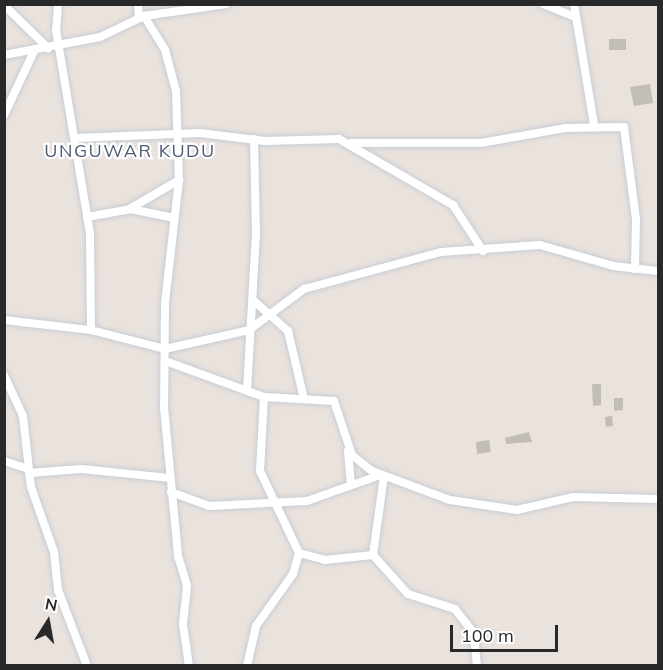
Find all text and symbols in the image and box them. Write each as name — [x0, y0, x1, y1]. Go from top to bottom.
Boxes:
district label: UNGUWAR KUDU — [44, 140, 216, 162]
north arrow — [18, 592, 78, 652]
text: N — [44, 593, 59, 615]
scale bar — [453, 613, 561, 651]
text: 100 m — [461, 624, 514, 647]

